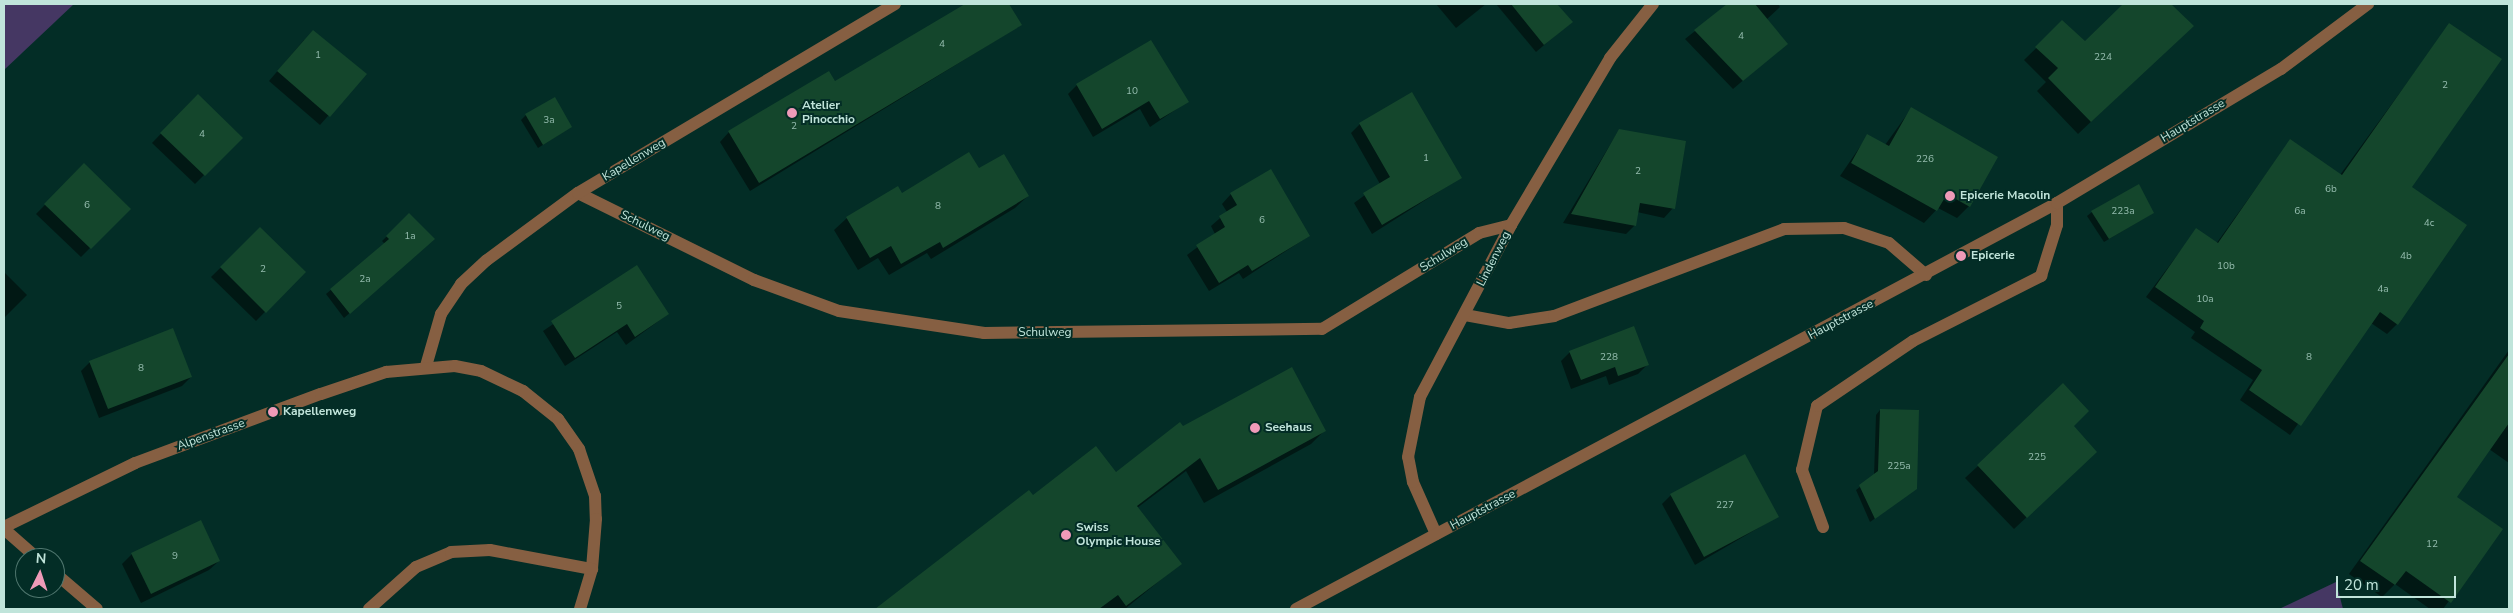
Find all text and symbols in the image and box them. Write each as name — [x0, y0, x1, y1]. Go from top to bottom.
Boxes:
house number: 4 — [1738, 31, 1744, 43]
house number: 4 — [939, 39, 945, 51]
house number: 1 — [315, 50, 321, 62]
house number: 224 — [2094, 52, 2112, 64]
house number: 2 — [2442, 80, 2448, 92]
house number: 10 — [1126, 86, 1138, 98]
street label: Hauptstrasse — [2159, 96, 2227, 146]
place label: Atelier Pinocchio — [802, 99, 855, 127]
marker: Atelier Pinocchio — [786, 107, 798, 119]
house number: 3a — [543, 115, 555, 127]
house number: 2 — [791, 121, 797, 133]
house number: 4 — [199, 129, 205, 141]
street label: Kapellenweg — [600, 136, 668, 184]
house number: 1 — [1423, 153, 1429, 165]
house number: 226 — [1916, 154, 1934, 166]
house number: 2 — [1635, 166, 1641, 178]
house number: 6b — [2325, 184, 2337, 196]
place label: Epicerie Macolin — [1960, 189, 2050, 203]
marker: Epicerie Macolin — [1944, 190, 1956, 202]
house number: 6 — [84, 200, 90, 212]
house number: 8 — [935, 201, 941, 213]
house number: 223a — [2111, 206, 2135, 218]
house number: 6a — [2294, 206, 2306, 218]
street label: Schulweg — [618, 208, 672, 244]
house number: 6 — [1259, 215, 1265, 227]
house number: 4c — [2424, 218, 2434, 230]
street label: Lindenweg — [1474, 229, 1514, 289]
house number: 1a — [404, 231, 416, 243]
street label: Schulweg — [1418, 235, 1470, 275]
place label: Epicerie — [1971, 249, 2015, 263]
marker: Epicerie — [1955, 250, 1967, 262]
house number: 4b — [2400, 251, 2412, 263]
house number: 10b — [2217, 261, 2235, 273]
house number: 2 — [260, 264, 266, 276]
house number: 2a — [359, 274, 371, 286]
house number: 4a — [2377, 284, 2389, 296]
house number: 10a — [2196, 294, 2214, 306]
street label: Hauptstrasse — [1806, 297, 1876, 343]
house number: 5 — [616, 301, 622, 313]
street label: Schulweg — [1018, 326, 1072, 340]
house number: 228 — [1600, 352, 1618, 364]
house number: 8 — [2306, 352, 2312, 364]
house number: 8 — [138, 363, 144, 375]
place label: Kapellenweg — [283, 405, 356, 419]
marker: Kapellenweg — [267, 406, 279, 418]
street label: Alpenstrasse — [175, 416, 247, 454]
place label: Seehaus — [1265, 421, 1312, 435]
marker: Seehaus — [1249, 422, 1261, 434]
house number: 225 — [2028, 452, 2046, 464]
house number: 225a — [1887, 461, 1911, 473]
street label: Hauptstrasse — [1448, 487, 1518, 533]
house number: 227 — [1716, 500, 1734, 512]
place label: Swiss Olympic House — [1076, 521, 1161, 549]
marker: Swiss Olympic House — [1060, 529, 1072, 541]
house number: 12 — [2426, 539, 2438, 551]
north arrow — [15, 548, 65, 598]
text: N — [35, 549, 47, 568]
house number: 9 — [172, 551, 178, 563]
scale bar — [2338, 566, 2458, 598]
text: 20 m — [2344, 575, 2379, 595]

